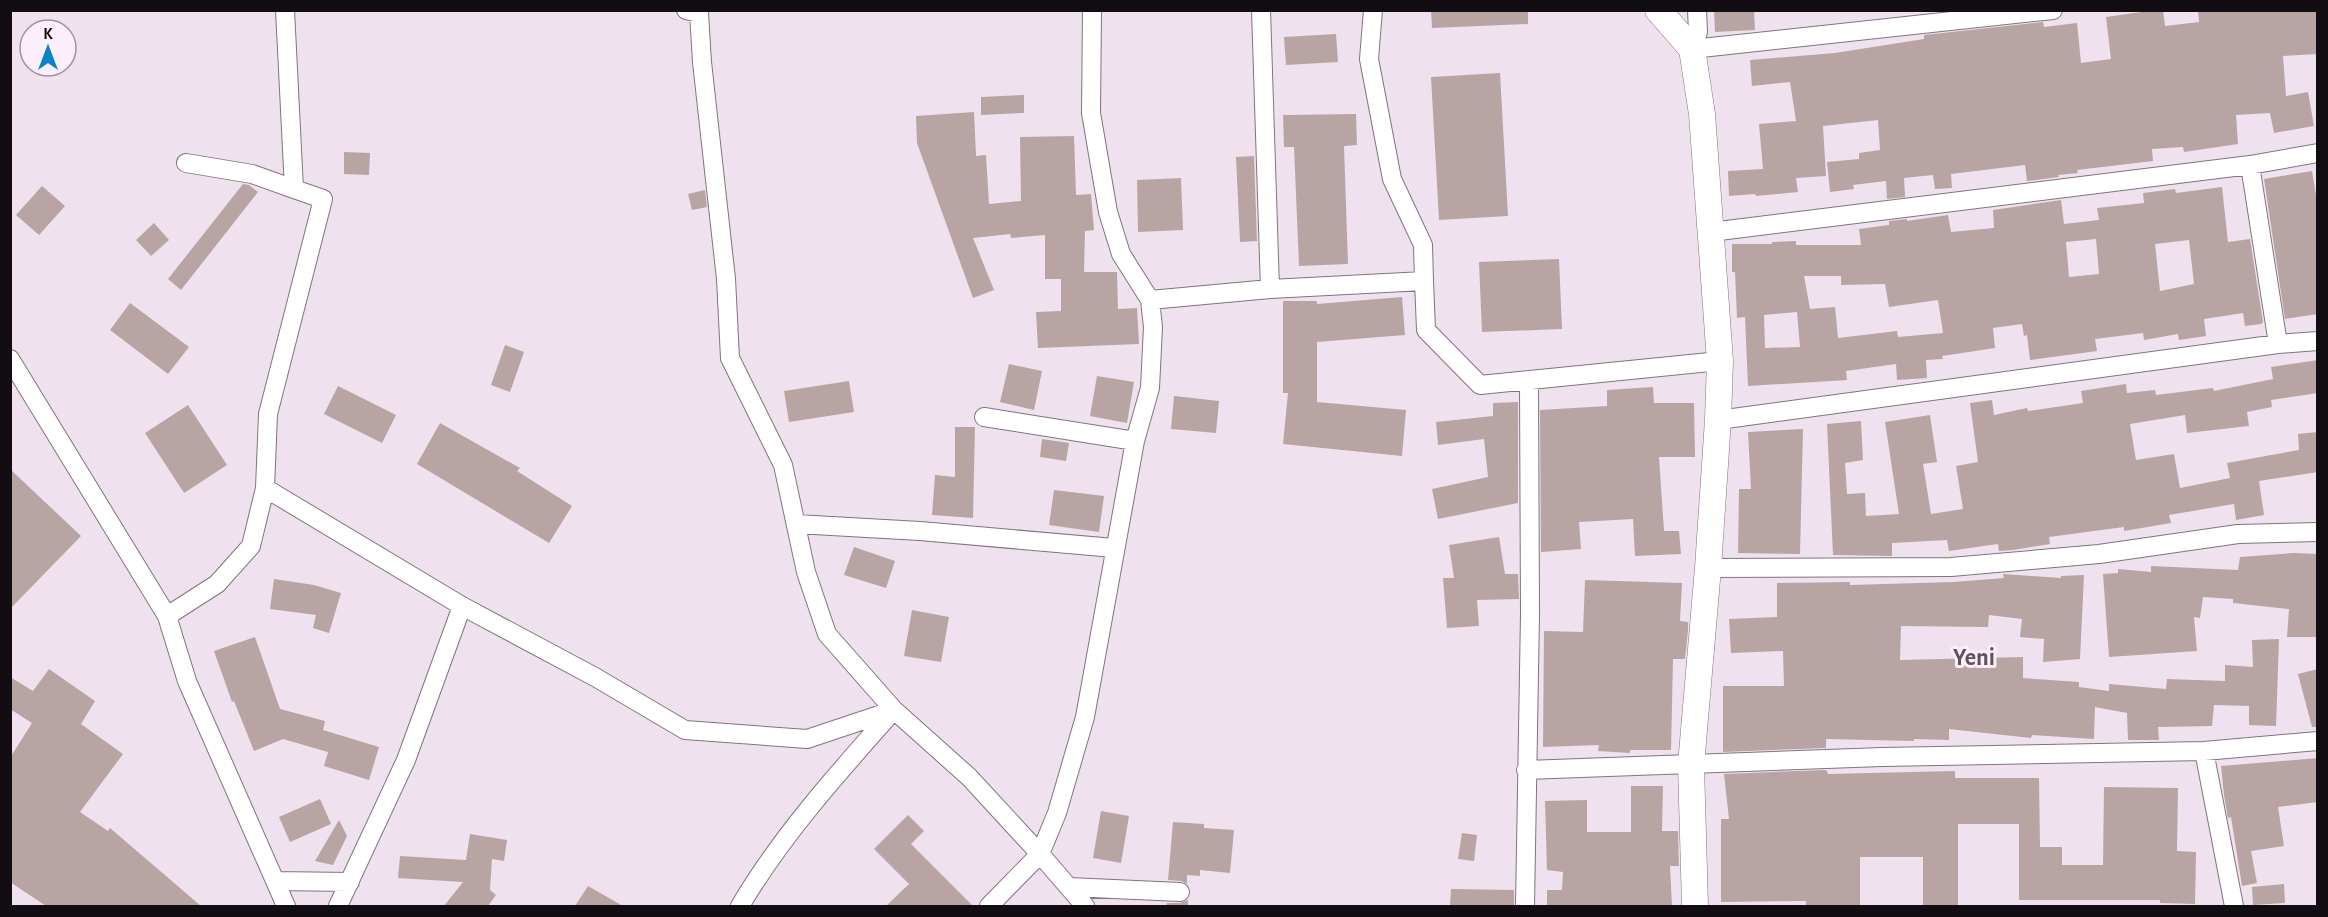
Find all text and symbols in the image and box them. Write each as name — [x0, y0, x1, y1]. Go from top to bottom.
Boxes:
north arrow — [18, 18, 78, 78]
text: K — [43, 26, 53, 42]
district label: Yeni — [1953, 646, 1995, 670]

